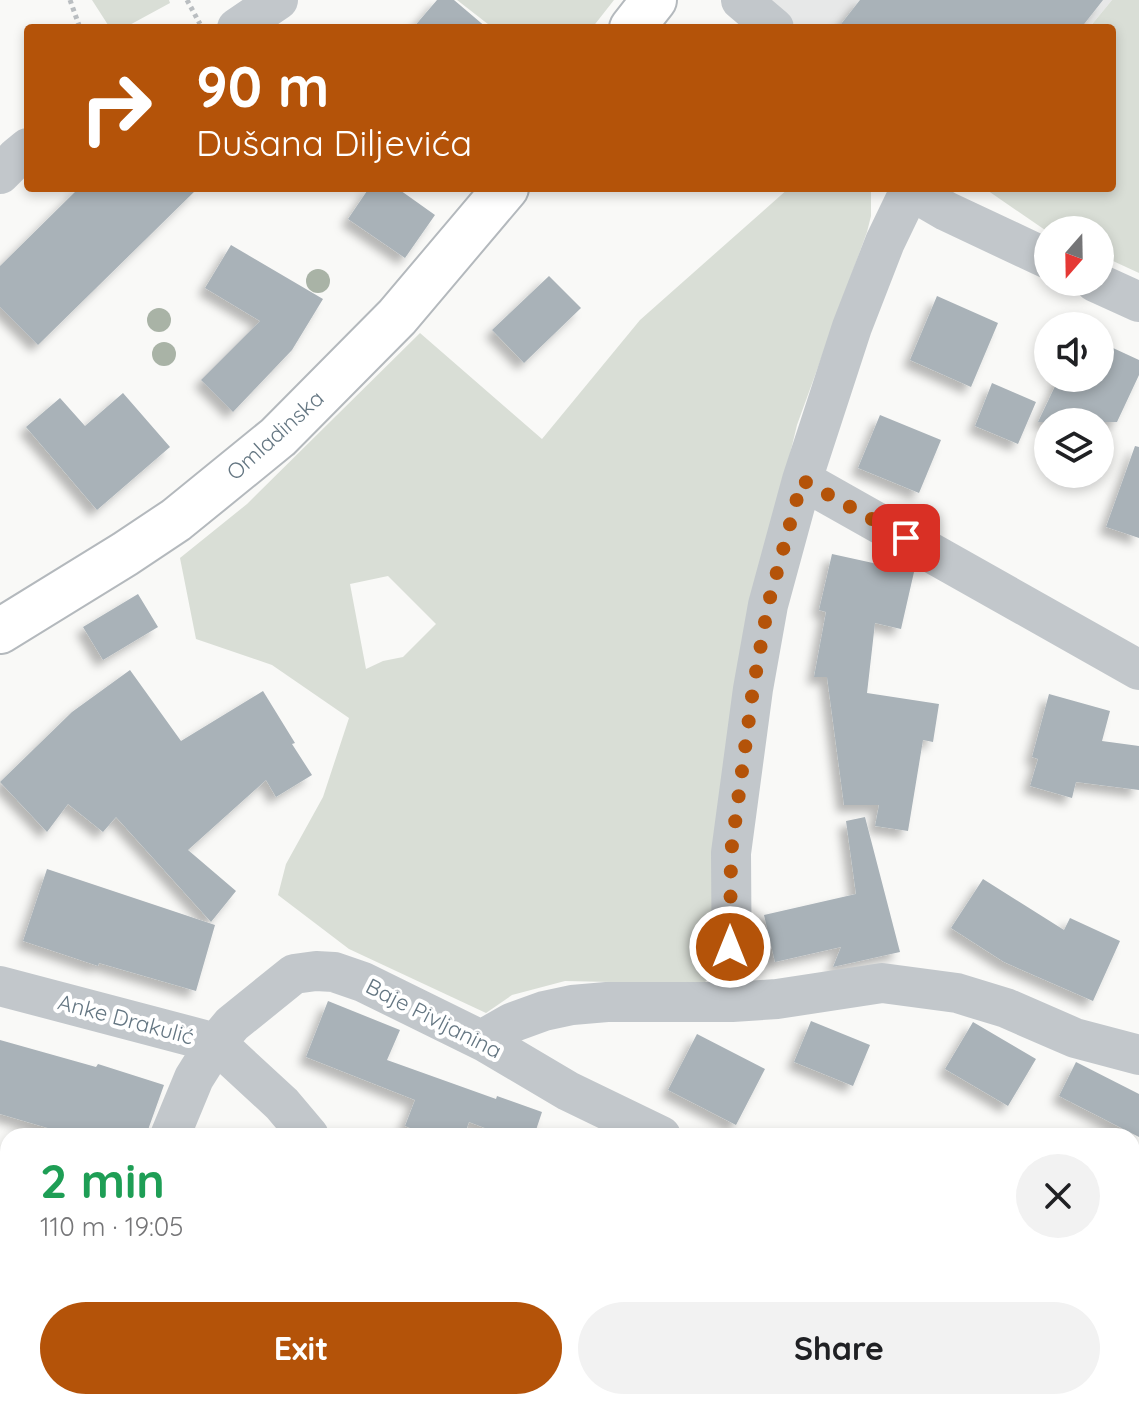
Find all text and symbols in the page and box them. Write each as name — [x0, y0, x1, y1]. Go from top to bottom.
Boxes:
text: 90 m — [196, 51, 330, 121]
icon: right — [64, 56, 168, 160]
text: Dušana Diljevića — [196, 120, 472, 165]
north arrow — [1034, 216, 1114, 296]
map controls — [1034, 216, 1114, 488]
button: sound — [1034, 312, 1114, 392]
street label: Omladinska — [221, 384, 329, 486]
button: layers — [1034, 408, 1114, 488]
pin — [872, 504, 940, 572]
icon: arrive — [884, 516, 928, 560]
position arrow — [688, 905, 772, 989]
street label: Baje Pivljanina — [361, 972, 507, 1064]
street label: Anke Drakulić — [55, 987, 197, 1051]
text: 2 min — [40, 1150, 165, 1210]
button: close — [1016, 1154, 1100, 1238]
text: 110 m · 19:05 — [40, 1210, 183, 1243]
button: Exit — [40, 1302, 562, 1394]
button: Share — [578, 1302, 1100, 1394]

